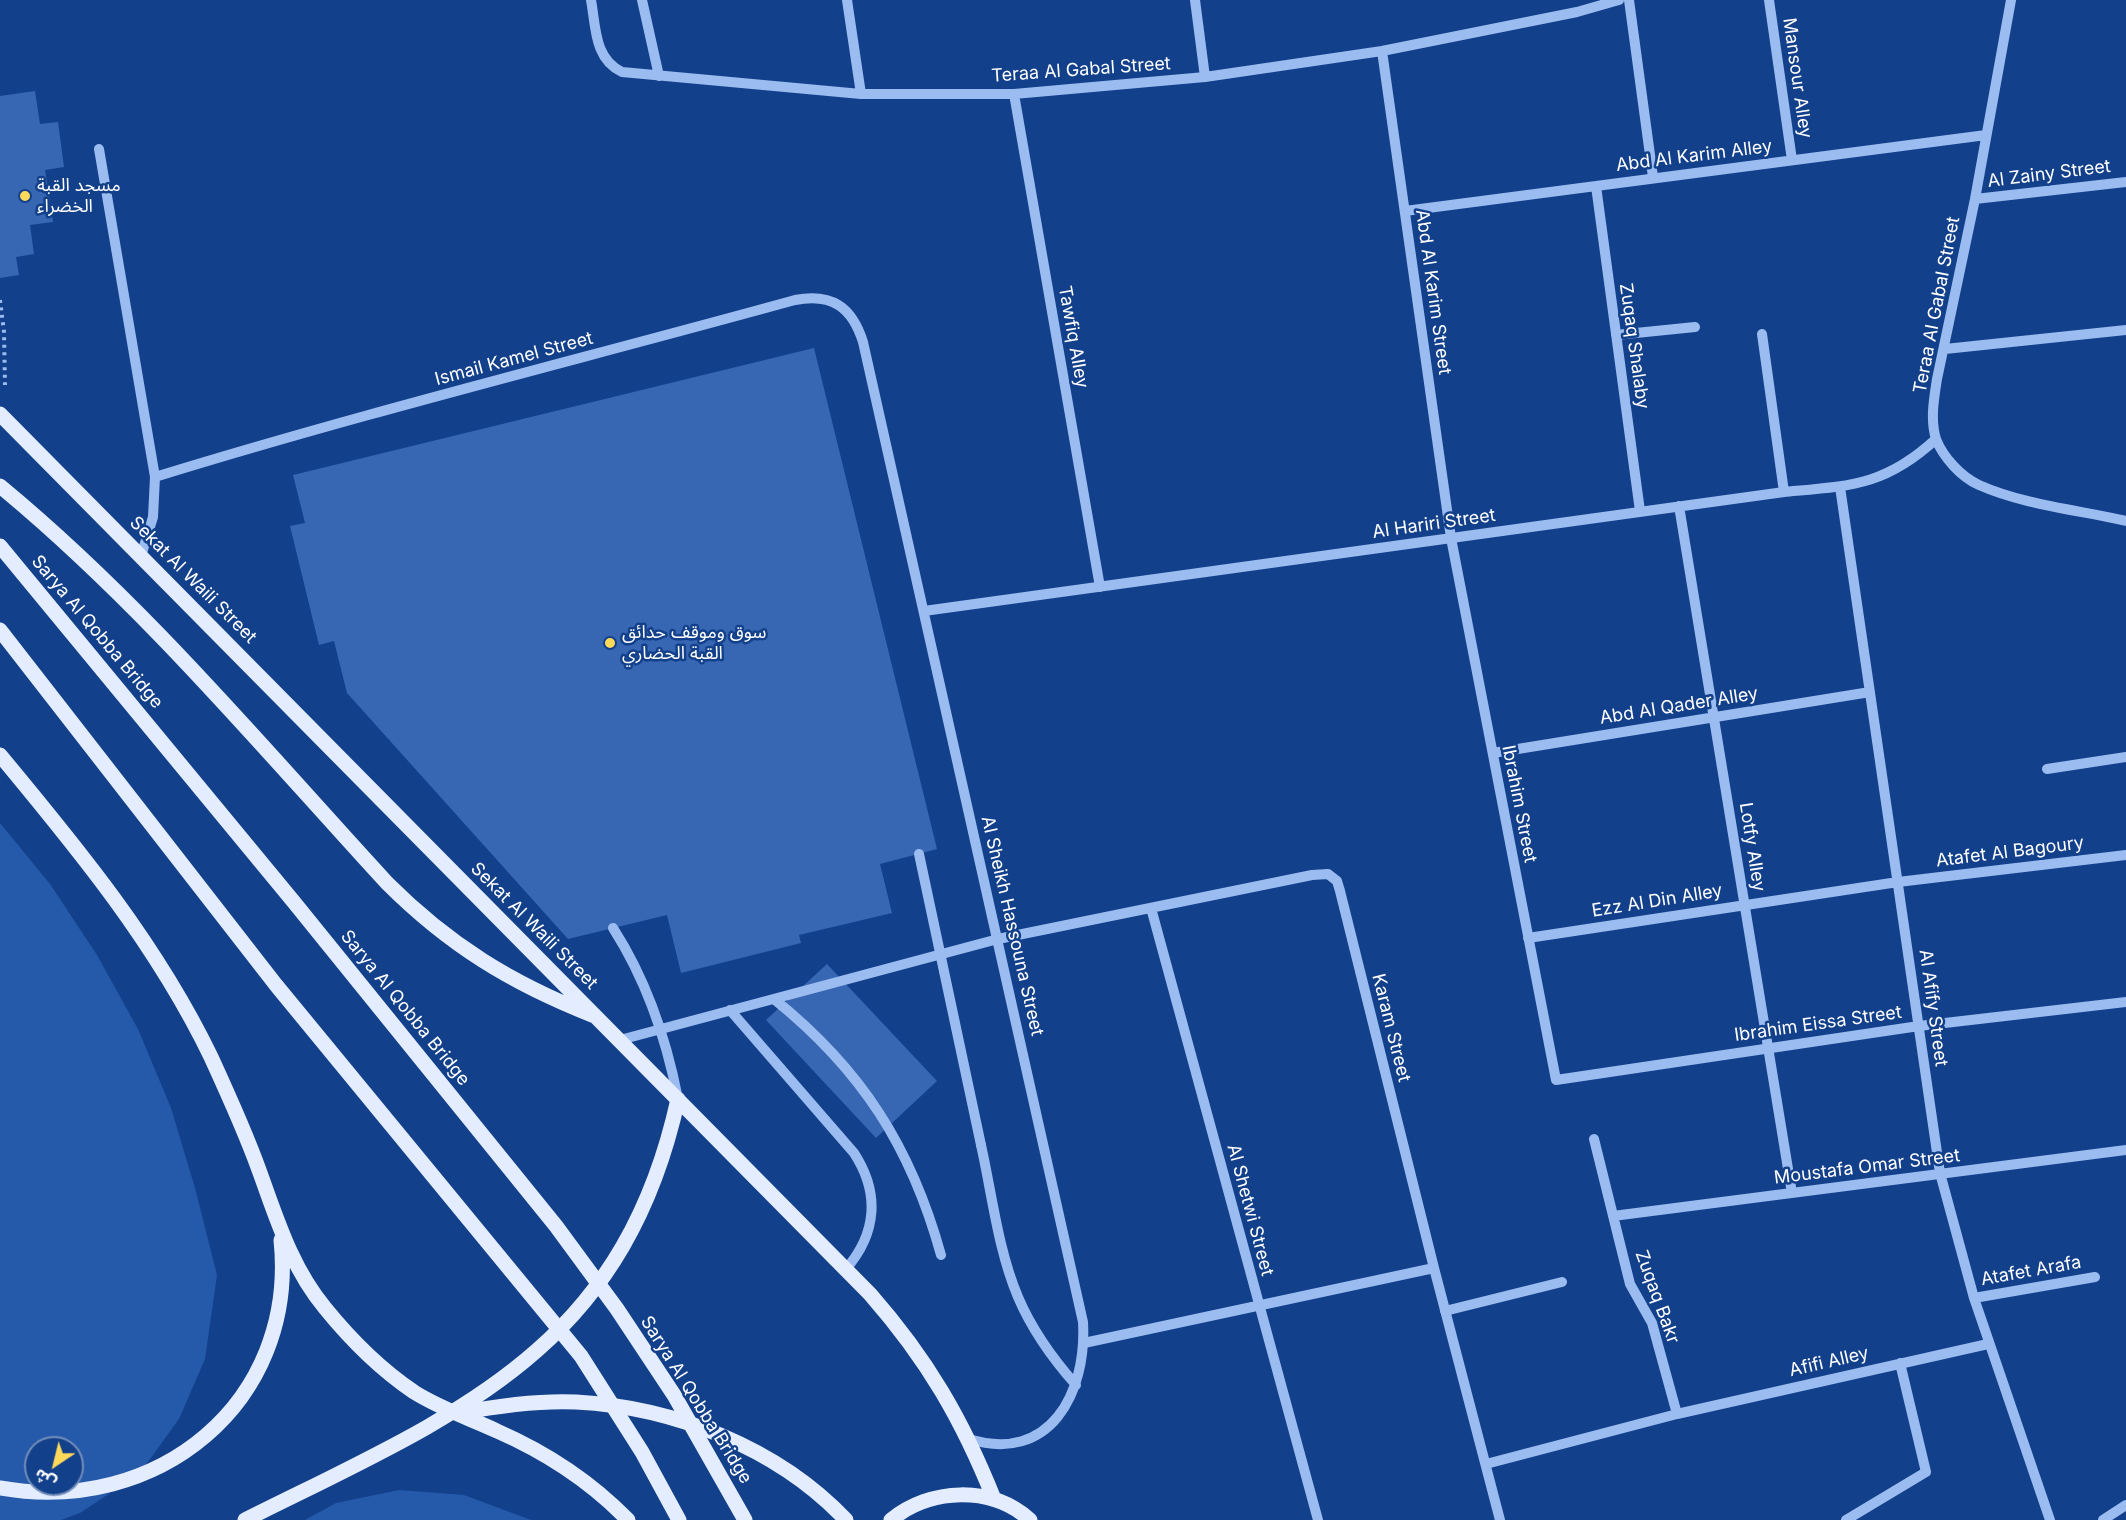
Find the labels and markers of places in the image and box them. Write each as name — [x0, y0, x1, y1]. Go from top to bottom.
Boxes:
place label: مسجد القبة الخضراء — [37, 175, 121, 218]
marker: مسجد القبة الخضراء — [18, 189, 32, 203]
place label: سوق وموقف حدائق القبة الحضاري — [622, 622, 766, 664]
marker: سوق وموقف حدائق القبة الحضاري — [603, 636, 617, 650]

